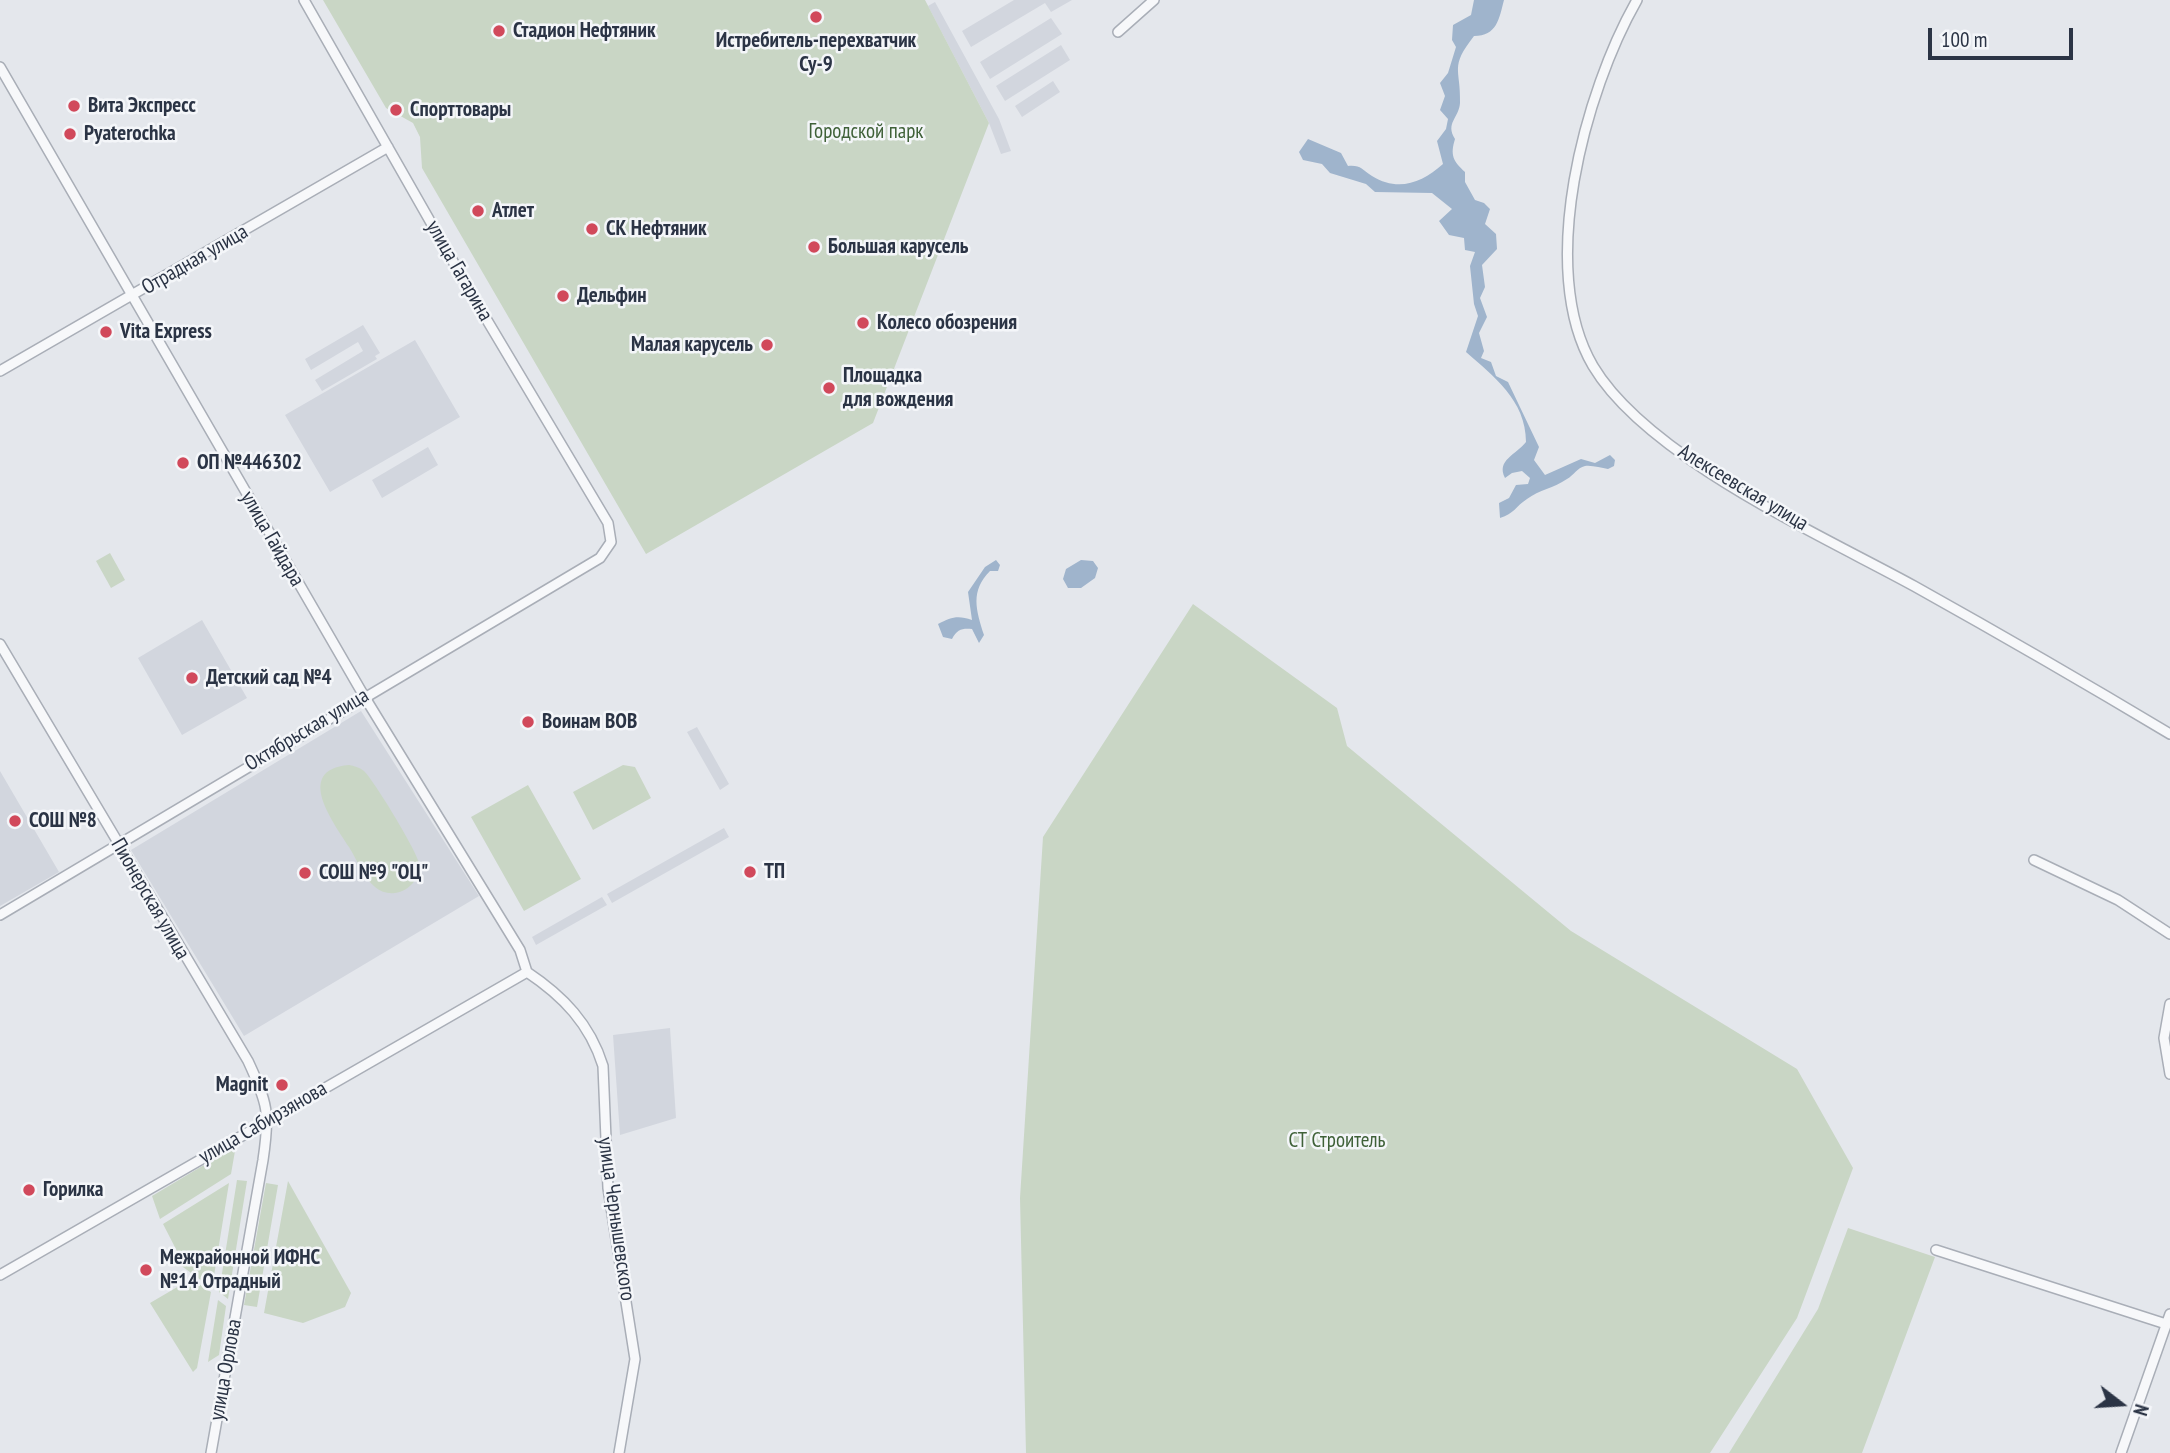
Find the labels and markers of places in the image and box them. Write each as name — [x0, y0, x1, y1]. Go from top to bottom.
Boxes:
marker: Истребитель-перехватчик Су-9 — [808, 9, 824, 25]
place label: Стадион Нефтяник — [513, 18, 655, 44]
marker: Стадион Нефтяник — [491, 23, 507, 39]
place label: Истребитель-перехватчик Су-9 — [716, 28, 916, 78]
place label: Вита Экспресс — [88, 93, 196, 119]
place label: Спорттовары — [410, 97, 511, 123]
marker: Вита Экспресс — [66, 98, 82, 114]
marker: Спорттовары — [388, 102, 404, 118]
place label: Pyaterochka — [84, 121, 176, 147]
marker: Pyaterochka — [62, 126, 78, 142]
place label: Атлет — [492, 198, 534, 224]
marker: Атлет — [470, 203, 486, 219]
place label: СК Нефтяник — [606, 216, 707, 242]
marker: СК Нефтяник — [584, 221, 600, 237]
place label: Большая карусель — [828, 234, 968, 260]
marker: Большая карусель — [806, 239, 822, 255]
place label: Дельфин — [577, 283, 646, 309]
marker: Дельфин — [555, 288, 571, 304]
place label: Колесо обозрения — [877, 310, 1017, 336]
marker: Колесо обозрения — [855, 315, 871, 331]
place label: Vita Express — [120, 319, 212, 345]
marker: Vita Express — [98, 324, 114, 340]
place label: Малая карусель — [631, 332, 753, 358]
marker: Малая карусель — [759, 337, 775, 353]
place label: Площадка для вождения — [843, 363, 953, 413]
marker: Площадка для вождения — [821, 380, 837, 396]
place label: ОП №446302 — [197, 450, 302, 476]
marker: ОП №446302 — [175, 455, 191, 471]
place label: Детский сад №4 — [206, 665, 331, 691]
marker: Детский сад №4 — [184, 670, 200, 686]
place label: Воинам ВОВ — [542, 709, 637, 735]
marker: Воинам ВОВ — [520, 714, 536, 730]
place label: СОШ №8 — [29, 808, 97, 834]
marker: СОШ №8 — [7, 813, 23, 829]
place label: ТП — [764, 859, 785, 885]
place label: СОШ №9 "ОЦ" — [319, 860, 428, 886]
marker: ТП — [742, 864, 758, 880]
marker: СОШ №9 "ОЦ" — [297, 865, 313, 881]
place label: Magnit — [216, 1072, 268, 1098]
marker: Magnit — [274, 1077, 290, 1093]
place label: Горилка — [43, 1177, 103, 1203]
marker: Горилка — [21, 1182, 37, 1198]
place label: Межрайонной ИФНС №14 Отрадный — [160, 1245, 320, 1295]
marker: Межрайонной ИФНС №14 Отрадный — [138, 1262, 154, 1278]

